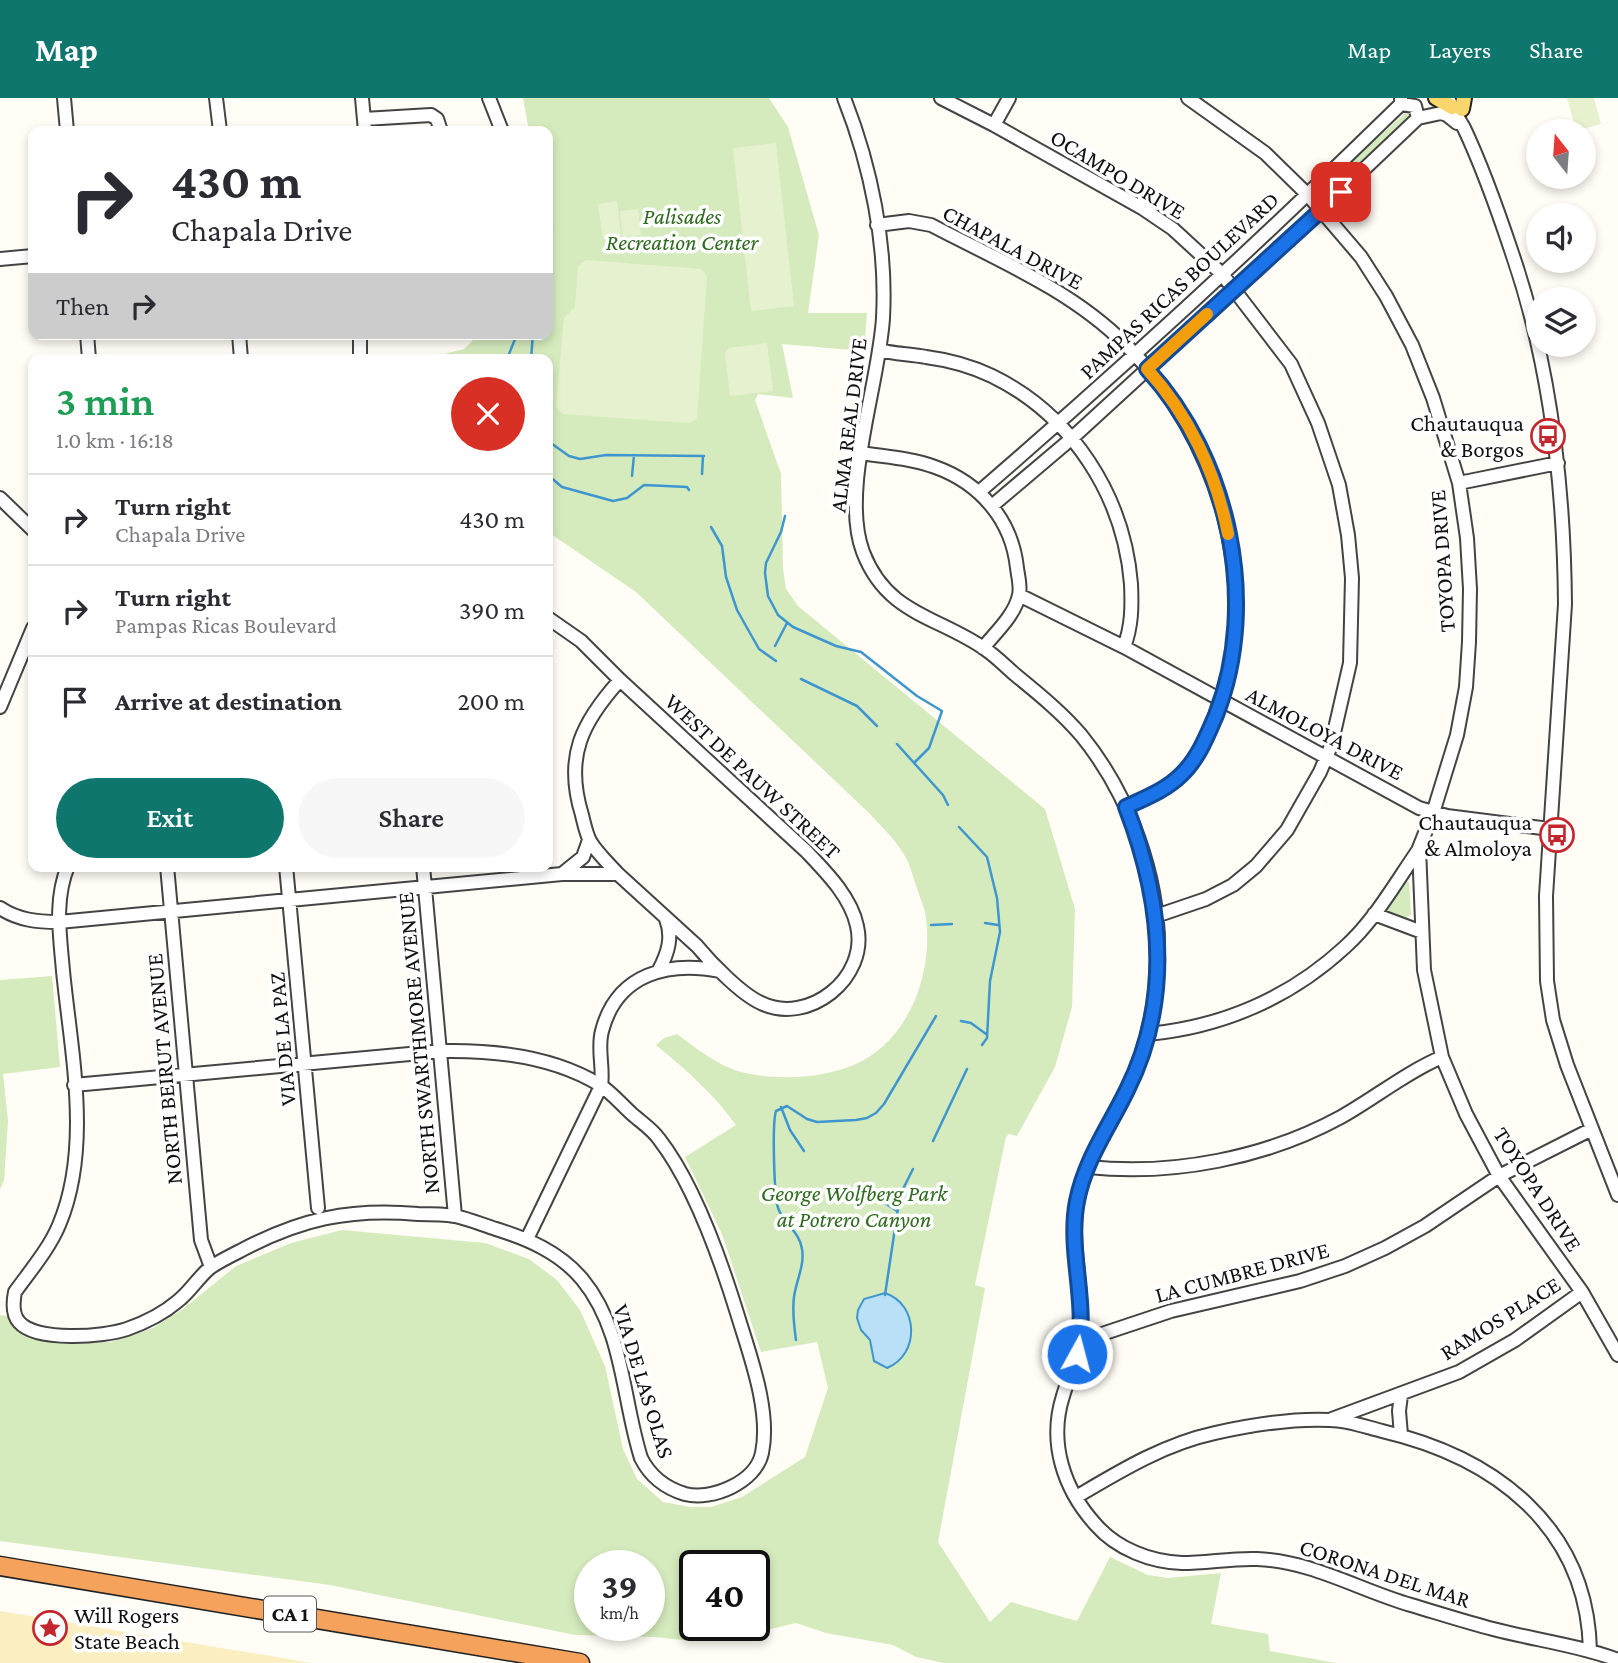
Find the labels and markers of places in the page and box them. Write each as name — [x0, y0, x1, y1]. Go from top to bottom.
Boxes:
pin — [1311, 162, 1371, 222]
place label: Chautauqua & Borgos — [1410, 410, 1524, 462]
bus stop icon: Chautauqua & Borgos — [1529, 417, 1567, 455]
place label: Chautauqua & Almoloya — [1418, 809, 1532, 861]
bus stop icon: Chautauqua & Almoloya — [1538, 816, 1576, 854]
place label: Will Rogers State Beach — [74, 1602, 180, 1654]
place icon: Will Rogers State Beach — [31, 1609, 69, 1647]

